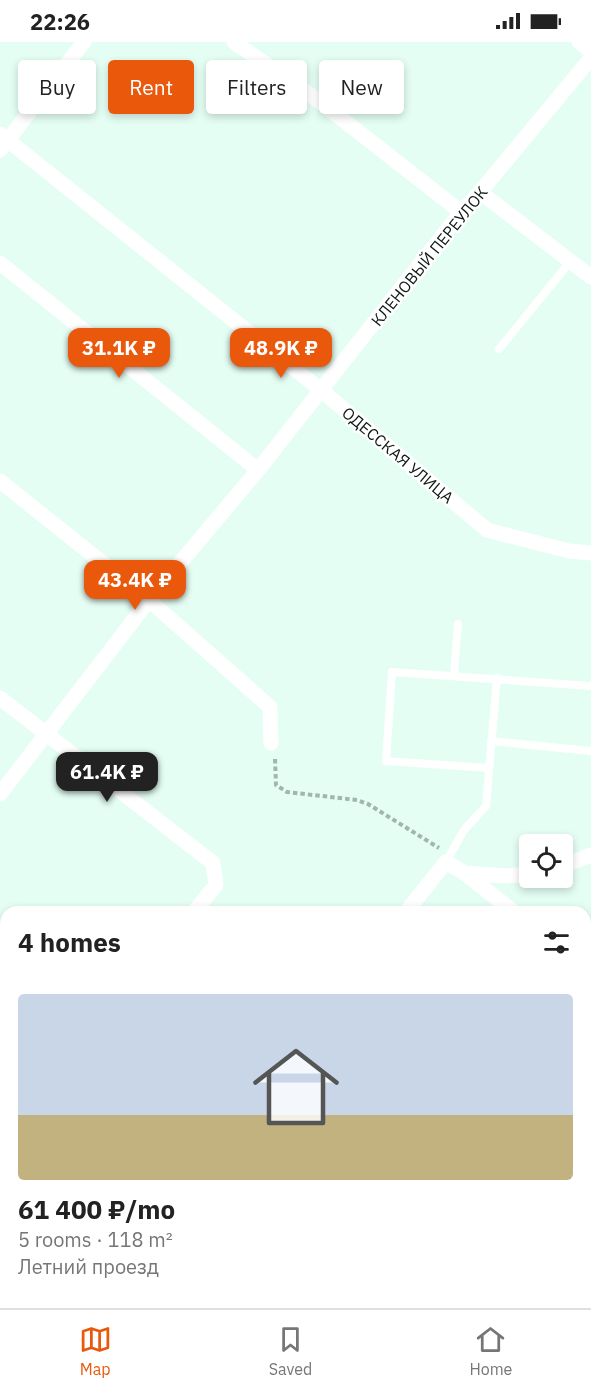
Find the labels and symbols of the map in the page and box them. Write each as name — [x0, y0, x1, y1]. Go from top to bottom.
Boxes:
street label: КЛЕНОВЫЙ ПЕРЕУЛОК — [366, 182, 492, 330]
pin: 31.1K ₽ — [64, 328, 174, 379]
pin: 48.9K ₽ — [226, 328, 336, 379]
street label: ОДЕССКАЯ УЛИЦА — [338, 403, 458, 507]
pin: 43.4K ₽ — [80, 560, 190, 611]
pin: 61.4K ₽ — [52, 752, 162, 803]

